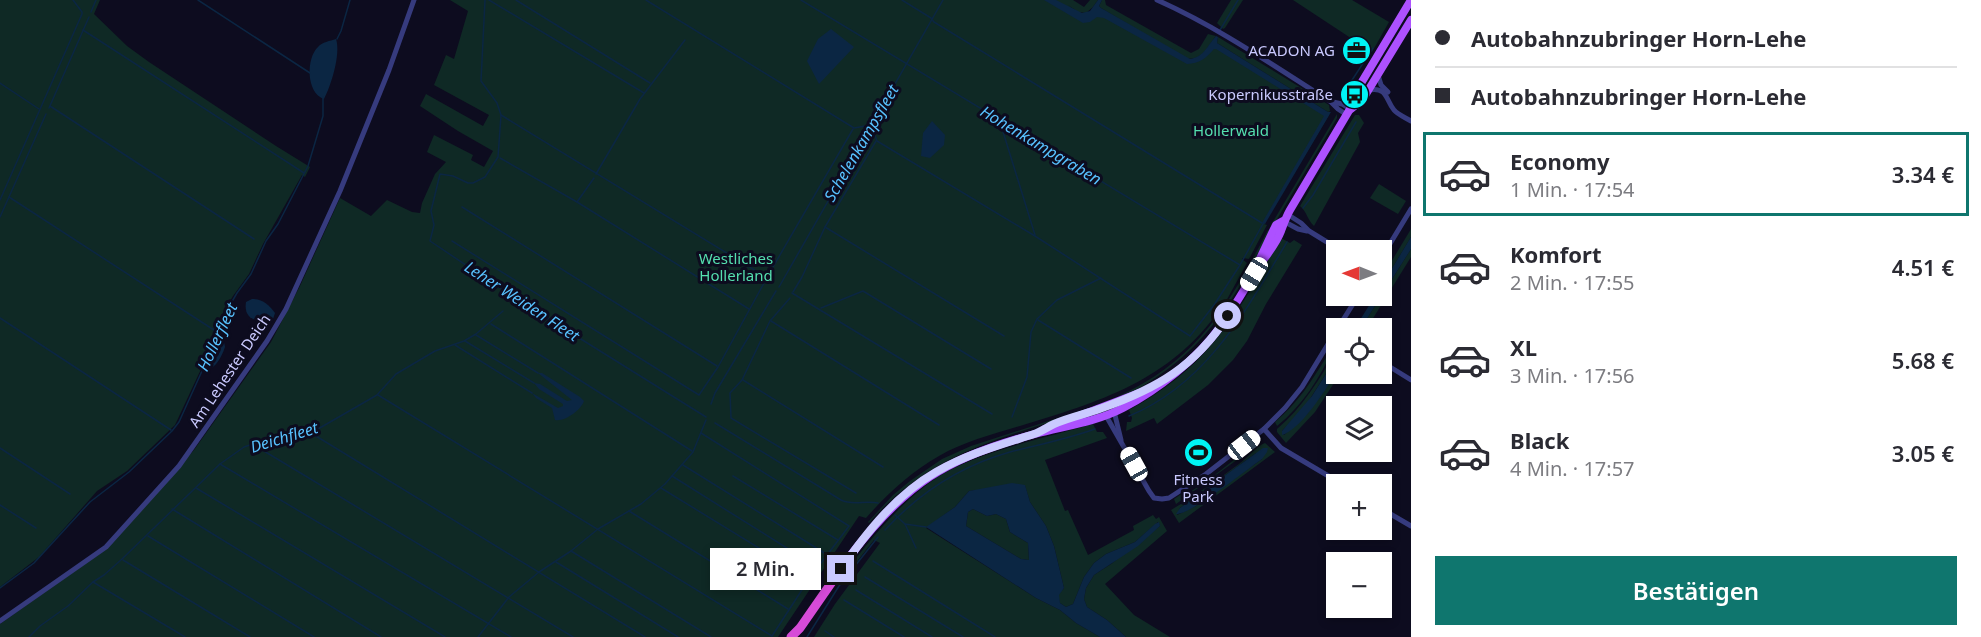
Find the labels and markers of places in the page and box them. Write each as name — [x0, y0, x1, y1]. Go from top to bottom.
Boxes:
office icon: ACADON AG — [1340, 35, 1372, 67]
place label: ACADON AG — [1248, 40, 1335, 60]
bus stop icon: Kopernikusstraße — [1338, 79, 1370, 111]
place label: Kopernikusstraße — [1208, 84, 1333, 104]
sports icon: Fitness Park — [1182, 437, 1214, 469]
place label: Fitness Park — [1173, 469, 1223, 506]

